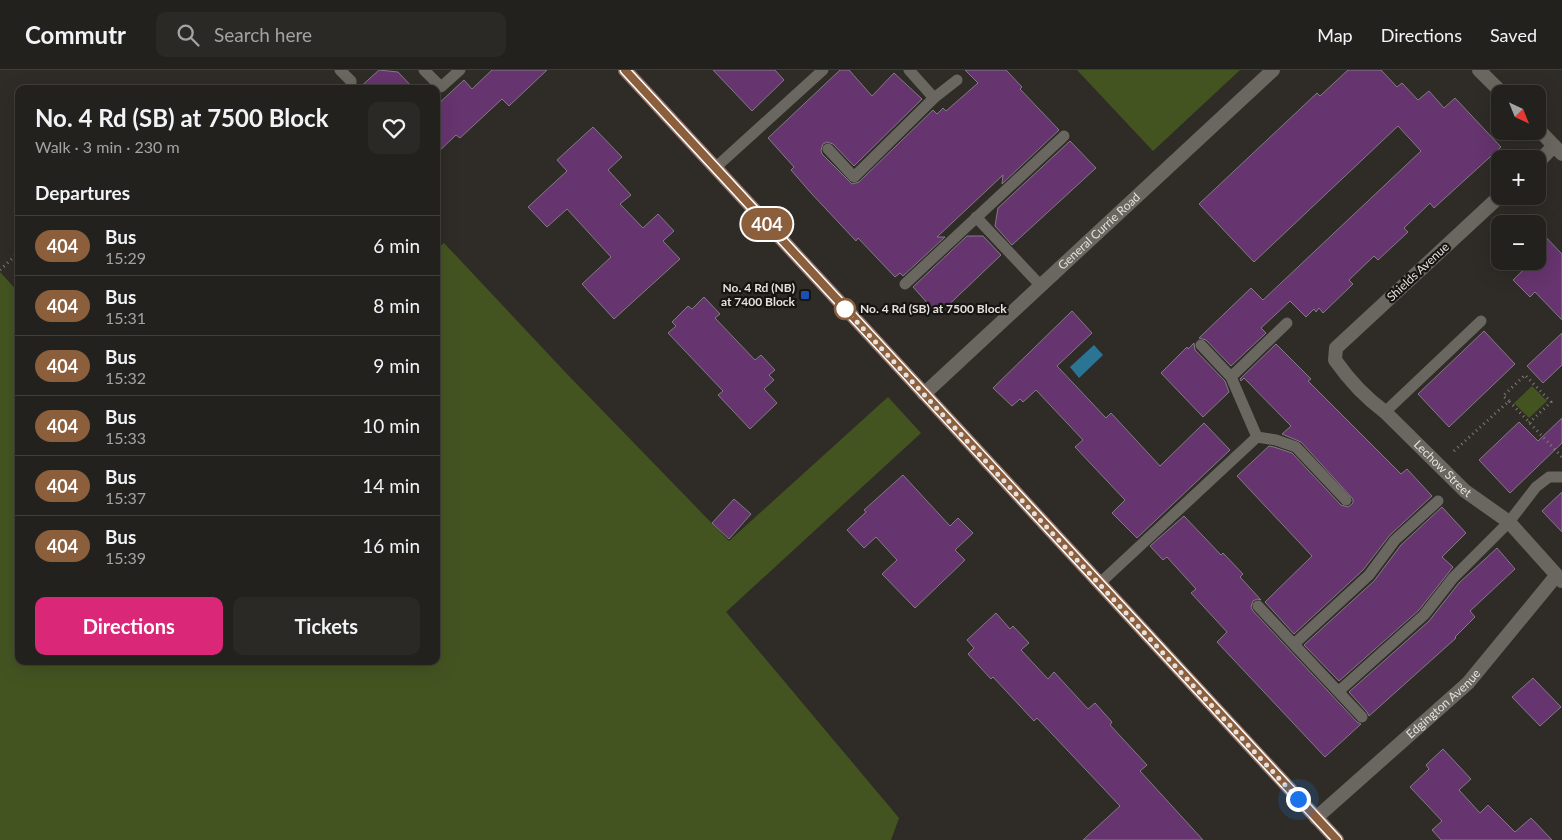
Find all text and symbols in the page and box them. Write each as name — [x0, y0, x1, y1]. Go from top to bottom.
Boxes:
search box — [156, 12, 506, 57]
text: Commutr — [25, 20, 126, 49]
icon: search — [174, 21, 202, 49]
text: Search here — [214, 23, 312, 46]
text: Map — [1317, 24, 1353, 46]
text: Directions — [1381, 24, 1462, 46]
text: Saved — [1490, 24, 1537, 46]
north arrow — [1491, 85, 1546, 140]
map controls — [1491, 85, 1546, 270]
button: heart — [368, 102, 420, 154]
text: No. 4 Rd (SB) at 7500 Block — [35, 103, 328, 132]
text: Walk · 3 min · 230 m — [35, 137, 180, 156]
button: + — [1491, 150, 1546, 205]
text: Departures — [35, 181, 130, 204]
street label: General Currie Road — [1055, 189, 1143, 273]
line badge: 404 — [738, 208, 796, 240]
text: 404 — [751, 213, 783, 235]
button: − — [1491, 215, 1546, 270]
text: Bus — [105, 225, 136, 248]
text: 6 min — [373, 234, 420, 257]
text: 404 — [47, 235, 78, 257]
street label: Shields Avenue — [1383, 239, 1452, 304]
text: 15:29 — [105, 248, 146, 267]
place label: No. 4 Rd (NB) at 7400 Block — [721, 280, 796, 309]
text: Bus — [105, 285, 136, 308]
marker: No. 4 Rd (NB) at 7400 Block — [799, 289, 811, 301]
text: 8 min — [373, 294, 420, 317]
text: 404 — [47, 295, 78, 317]
marker: No. 4 Rd (SB) at 7500 Block — [834, 298, 856, 320]
place label: No. 4 Rd (SB) at 7500 Block — [860, 301, 1007, 316]
text: 15:31 — [105, 308, 146, 327]
text: Bus — [105, 345, 136, 368]
text: 9 min — [373, 354, 420, 377]
text: 404 — [47, 355, 78, 377]
text: 15:32 — [105, 368, 146, 387]
text: Bus — [105, 405, 136, 428]
text: 10 min — [362, 414, 420, 437]
text: 404 — [47, 415, 78, 437]
text: 15:33 — [105, 428, 146, 447]
street label: Lechow Street — [1411, 437, 1475, 501]
text: Bus — [105, 465, 136, 488]
text: 14 min — [362, 474, 420, 497]
text: 404 — [47, 475, 78, 497]
text: 15:37 — [105, 488, 146, 507]
text: Bus — [105, 525, 136, 548]
text: 16 min — [362, 534, 420, 557]
text: 404 — [47, 535, 78, 557]
text: 15:39 — [105, 548, 146, 567]
button: Directions — [35, 597, 223, 655]
button: Tickets — [233, 597, 420, 655]
street label: Edgington Avenue — [1403, 666, 1483, 741]
your location — [1286, 787, 1311, 812]

